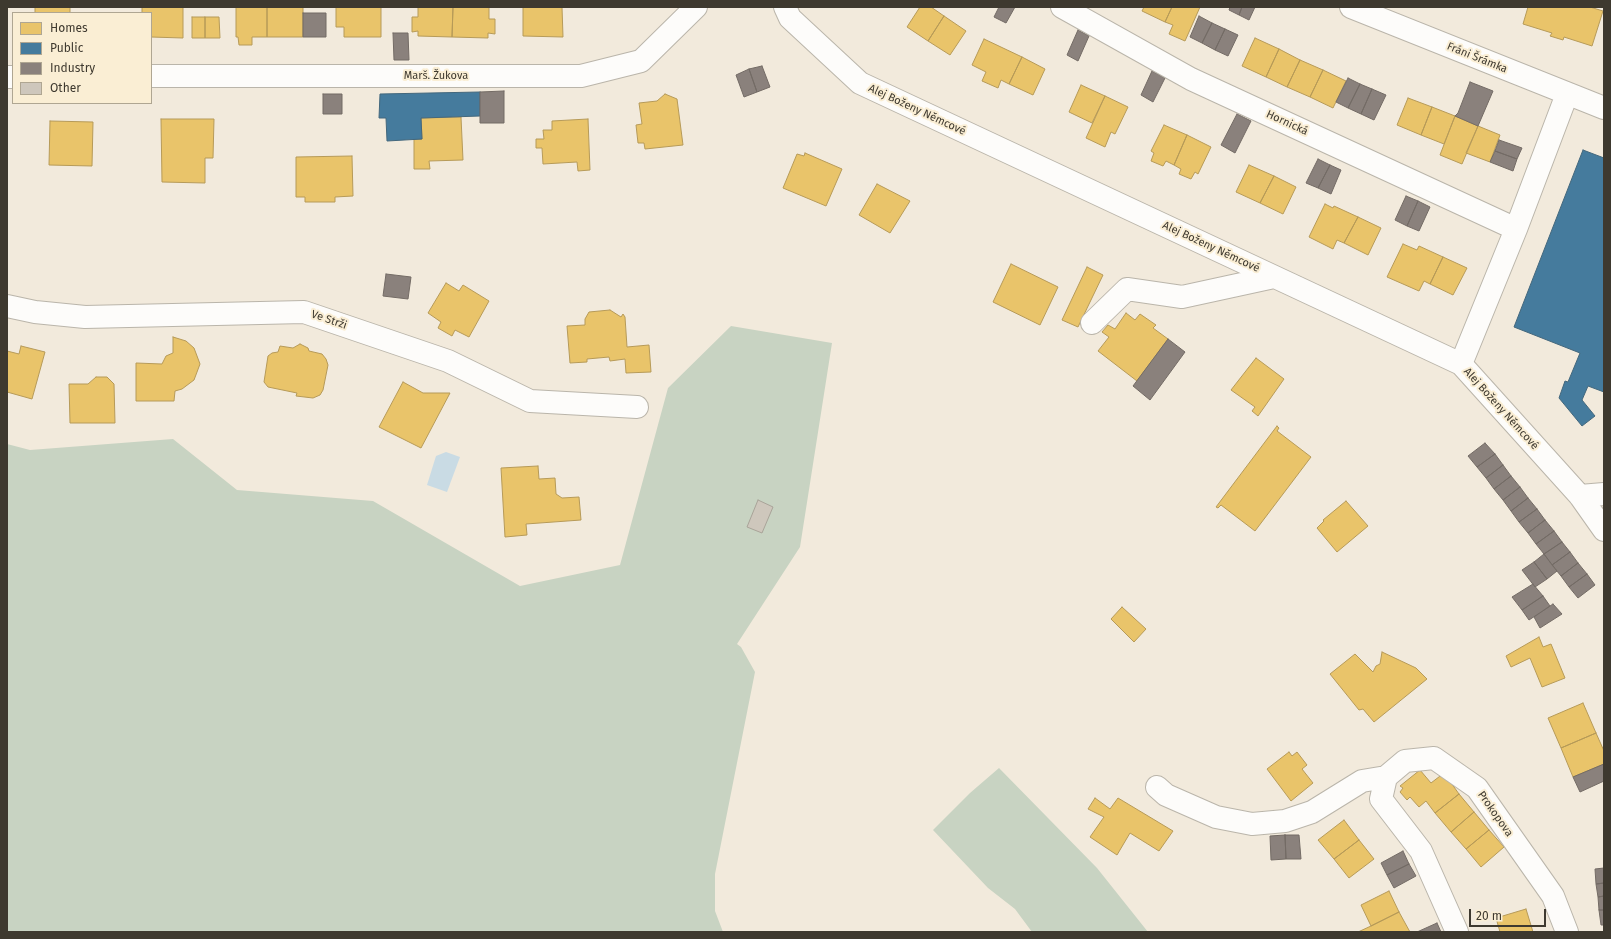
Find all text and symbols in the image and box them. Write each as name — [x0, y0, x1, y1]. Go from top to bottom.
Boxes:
legend — [12, 12, 152, 104]
text: Homes — [50, 21, 88, 35]
street label: Fráni Šrámka — [1445, 40, 1509, 76]
text: Public — [50, 41, 83, 55]
text: Industry — [50, 61, 95, 75]
street label: Marš. Žukova — [404, 69, 468, 83]
text: Other — [50, 81, 81, 95]
street label: Alej Boženy Němcové — [866, 82, 968, 138]
street label: Hornická — [1264, 108, 1310, 138]
street label: Alej Boženy Němcové — [1160, 219, 1262, 275]
street label: Ve Strži — [309, 308, 349, 332]
street label: Alej Boženy Němcové — [1461, 365, 1541, 453]
street label: Prokopova — [1475, 789, 1515, 839]
scale bar — [1471, 901, 1548, 927]
text: 20 m — [1476, 909, 1502, 923]

